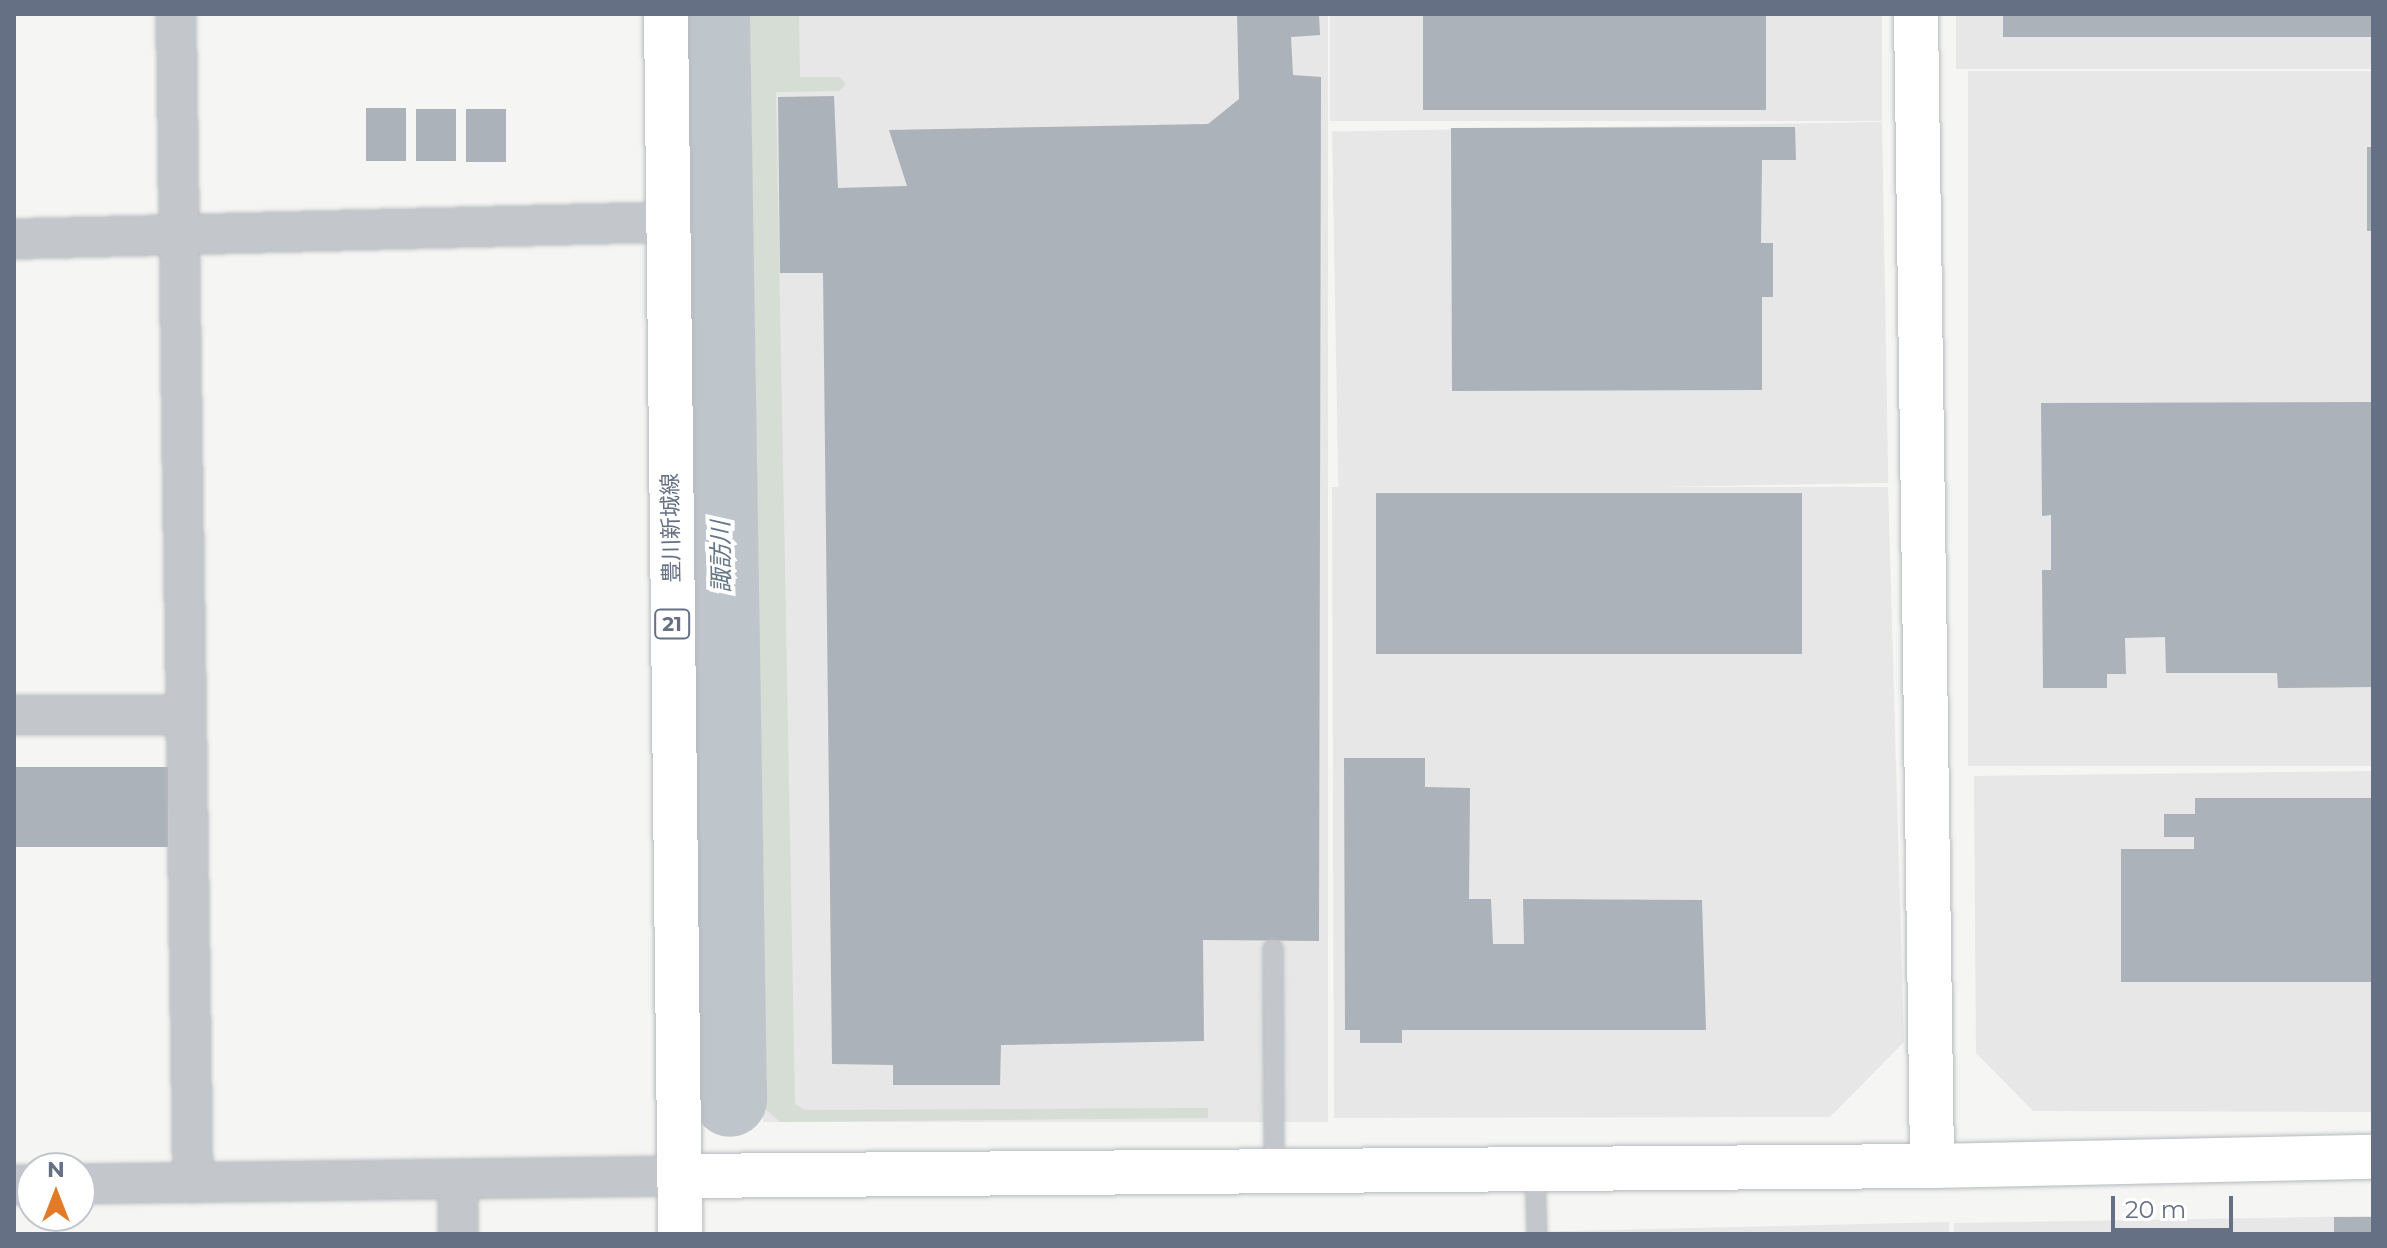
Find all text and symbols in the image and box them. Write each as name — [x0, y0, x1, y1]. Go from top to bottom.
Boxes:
street label: 豊川新城線 — [657, 473, 685, 583]
water label: 諏訪川 — [706, 521, 736, 593]
road number: 21 — [654, 608, 690, 640]
north arrow — [16, 1152, 96, 1232]
text: N — [47, 1156, 65, 1183]
scale bar — [2115, 1180, 2237, 1230]
text: 20 m — [2125, 1195, 2186, 1224]

